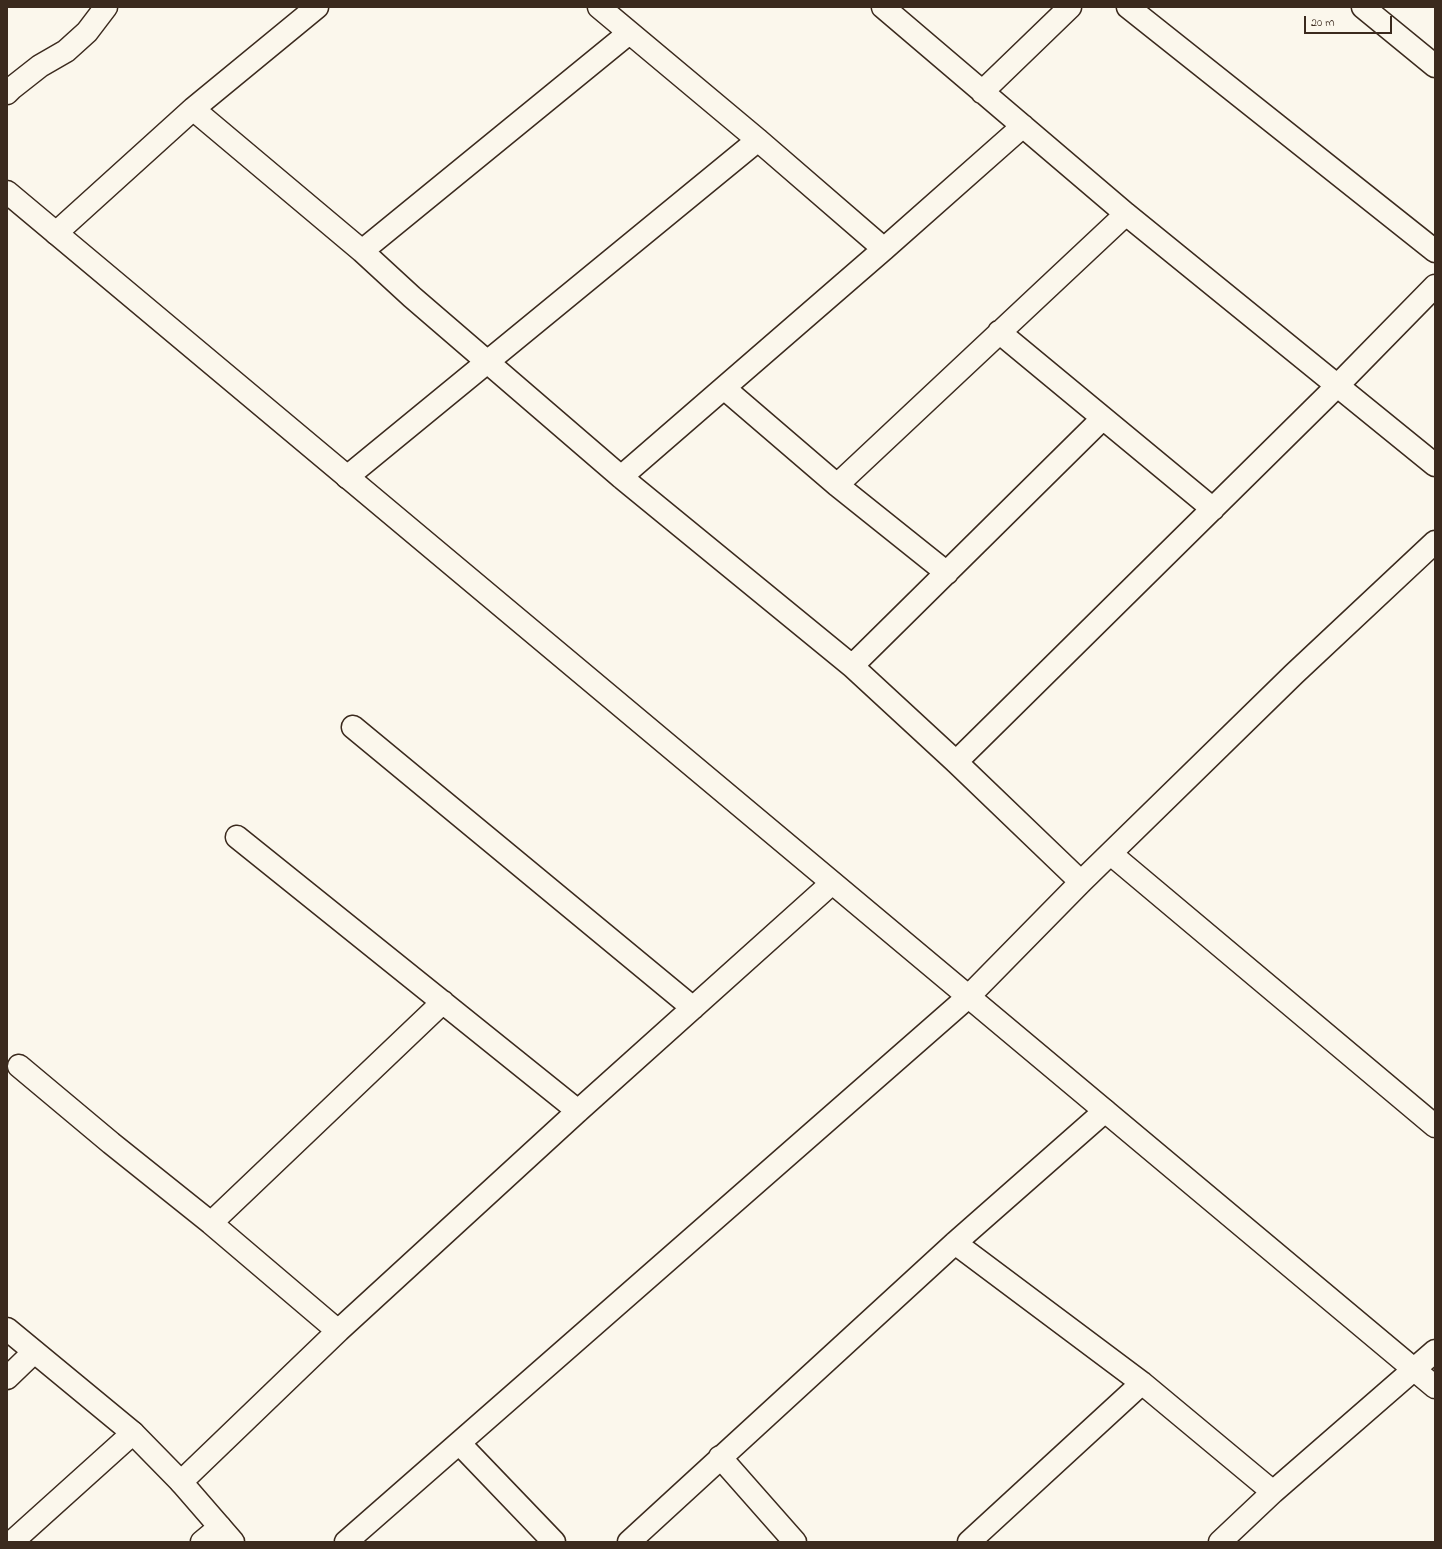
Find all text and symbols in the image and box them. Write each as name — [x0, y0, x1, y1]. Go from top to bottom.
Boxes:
scale bar — [1306, 8, 1394, 34]
text: 20 m — [1311, 14, 1334, 32]

